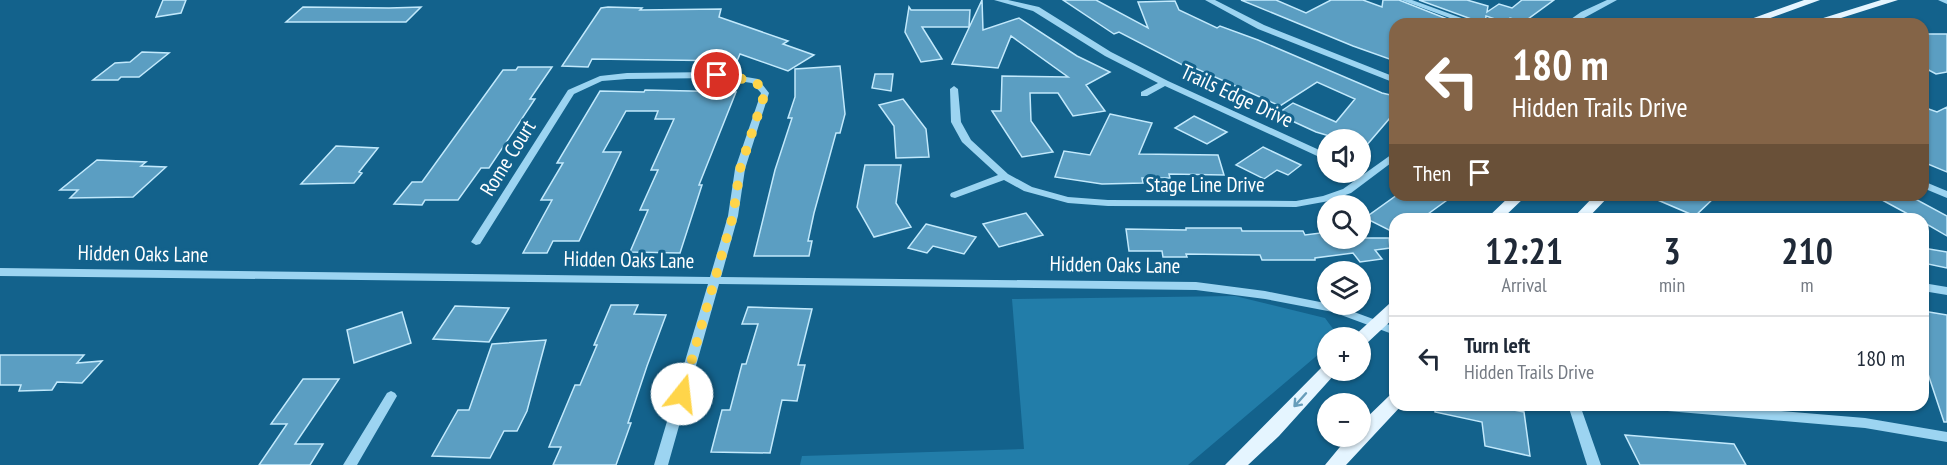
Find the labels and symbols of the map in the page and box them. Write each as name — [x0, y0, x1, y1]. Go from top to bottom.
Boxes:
pin — [691, 49, 742, 100]
street label: Trails Edge Drive — [1177, 58, 1298, 133]
street label: Rome Court — [474, 115, 541, 201]
street label: Stage Line Drive — [1145, 171, 1265, 198]
street label: Hidden Oaks Lane — [77, 239, 209, 268]
street label: Hidden Oaks Lane — [563, 245, 695, 274]
street label: Hidden Oaks Lane — [1049, 250, 1181, 279]
position arrow — [650, 362, 714, 426]
one-way arrow — [1293, 392, 1307, 407]

